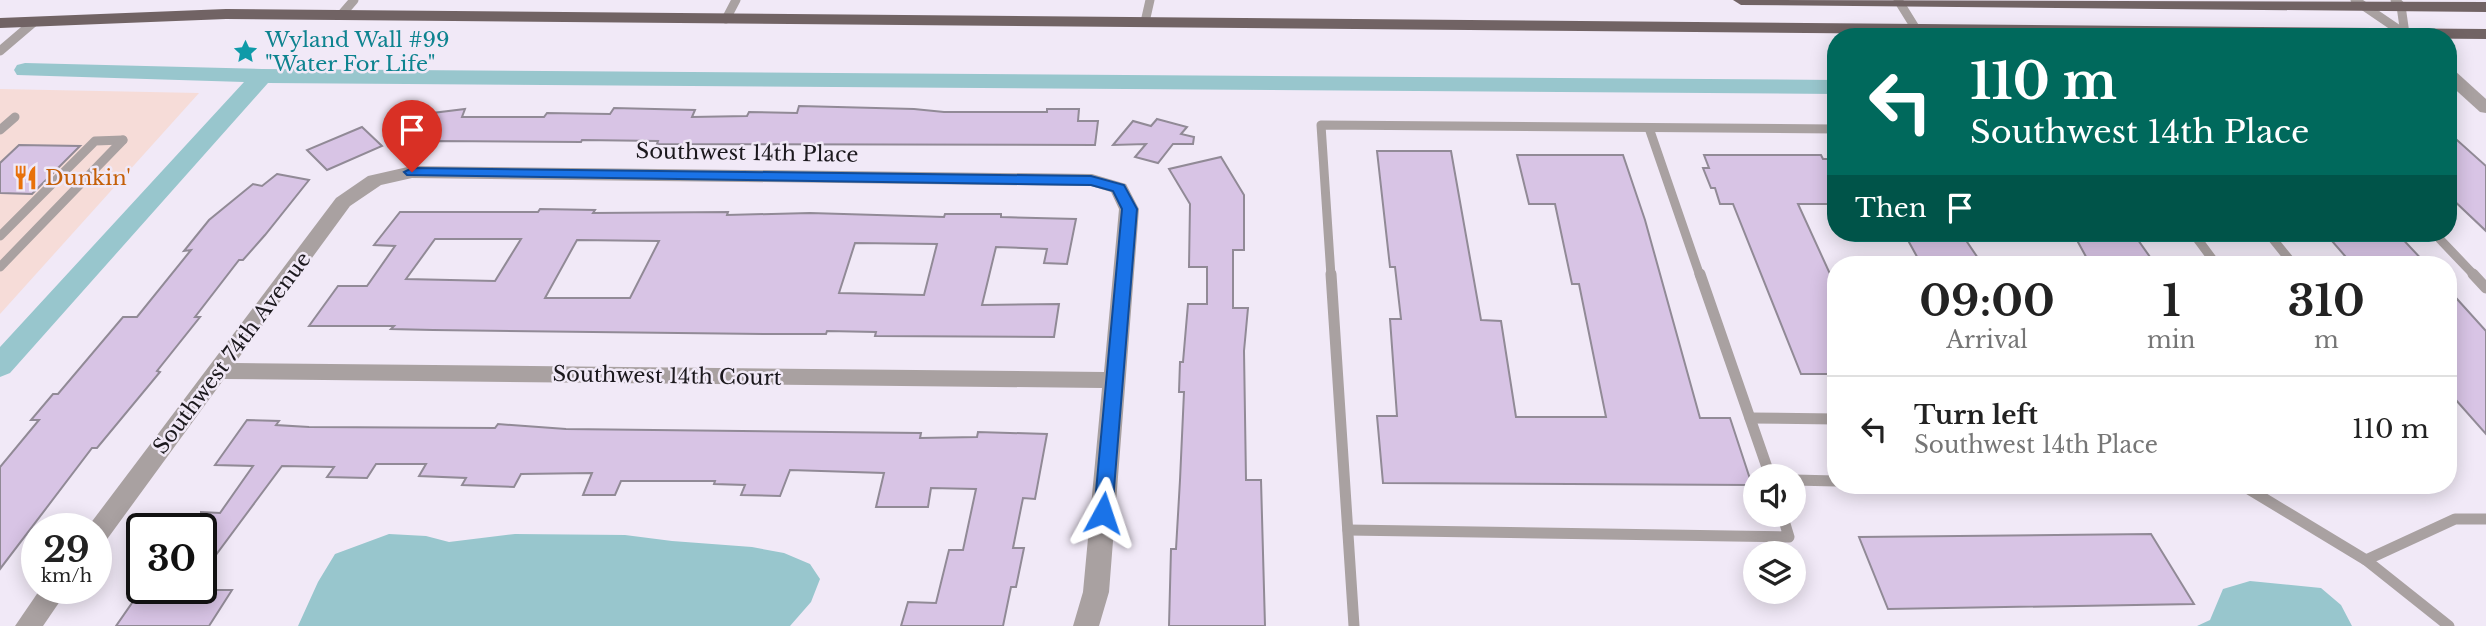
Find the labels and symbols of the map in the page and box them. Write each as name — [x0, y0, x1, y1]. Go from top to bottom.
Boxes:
place label: Wyland Wall #99 "Water For Life" — [264, 27, 450, 77]
place icon: Wyland Wall #99 "Water For Life" — [231, 38, 259, 66]
pin — [382, 100, 442, 172]
street label: Southwest 14th Place — [635, 138, 859, 168]
restaurant icon: Dunkin' — [11, 164, 39, 192]
place label: Dunkin' — [45, 165, 131, 191]
street label: Southwest 74th Avenue — [147, 247, 317, 459]
street label: Southwest 14th Court — [552, 361, 782, 391]
position arrow — [1066, 476, 1140, 550]
speed limit sign: 30 — [126, 513, 217, 604]

